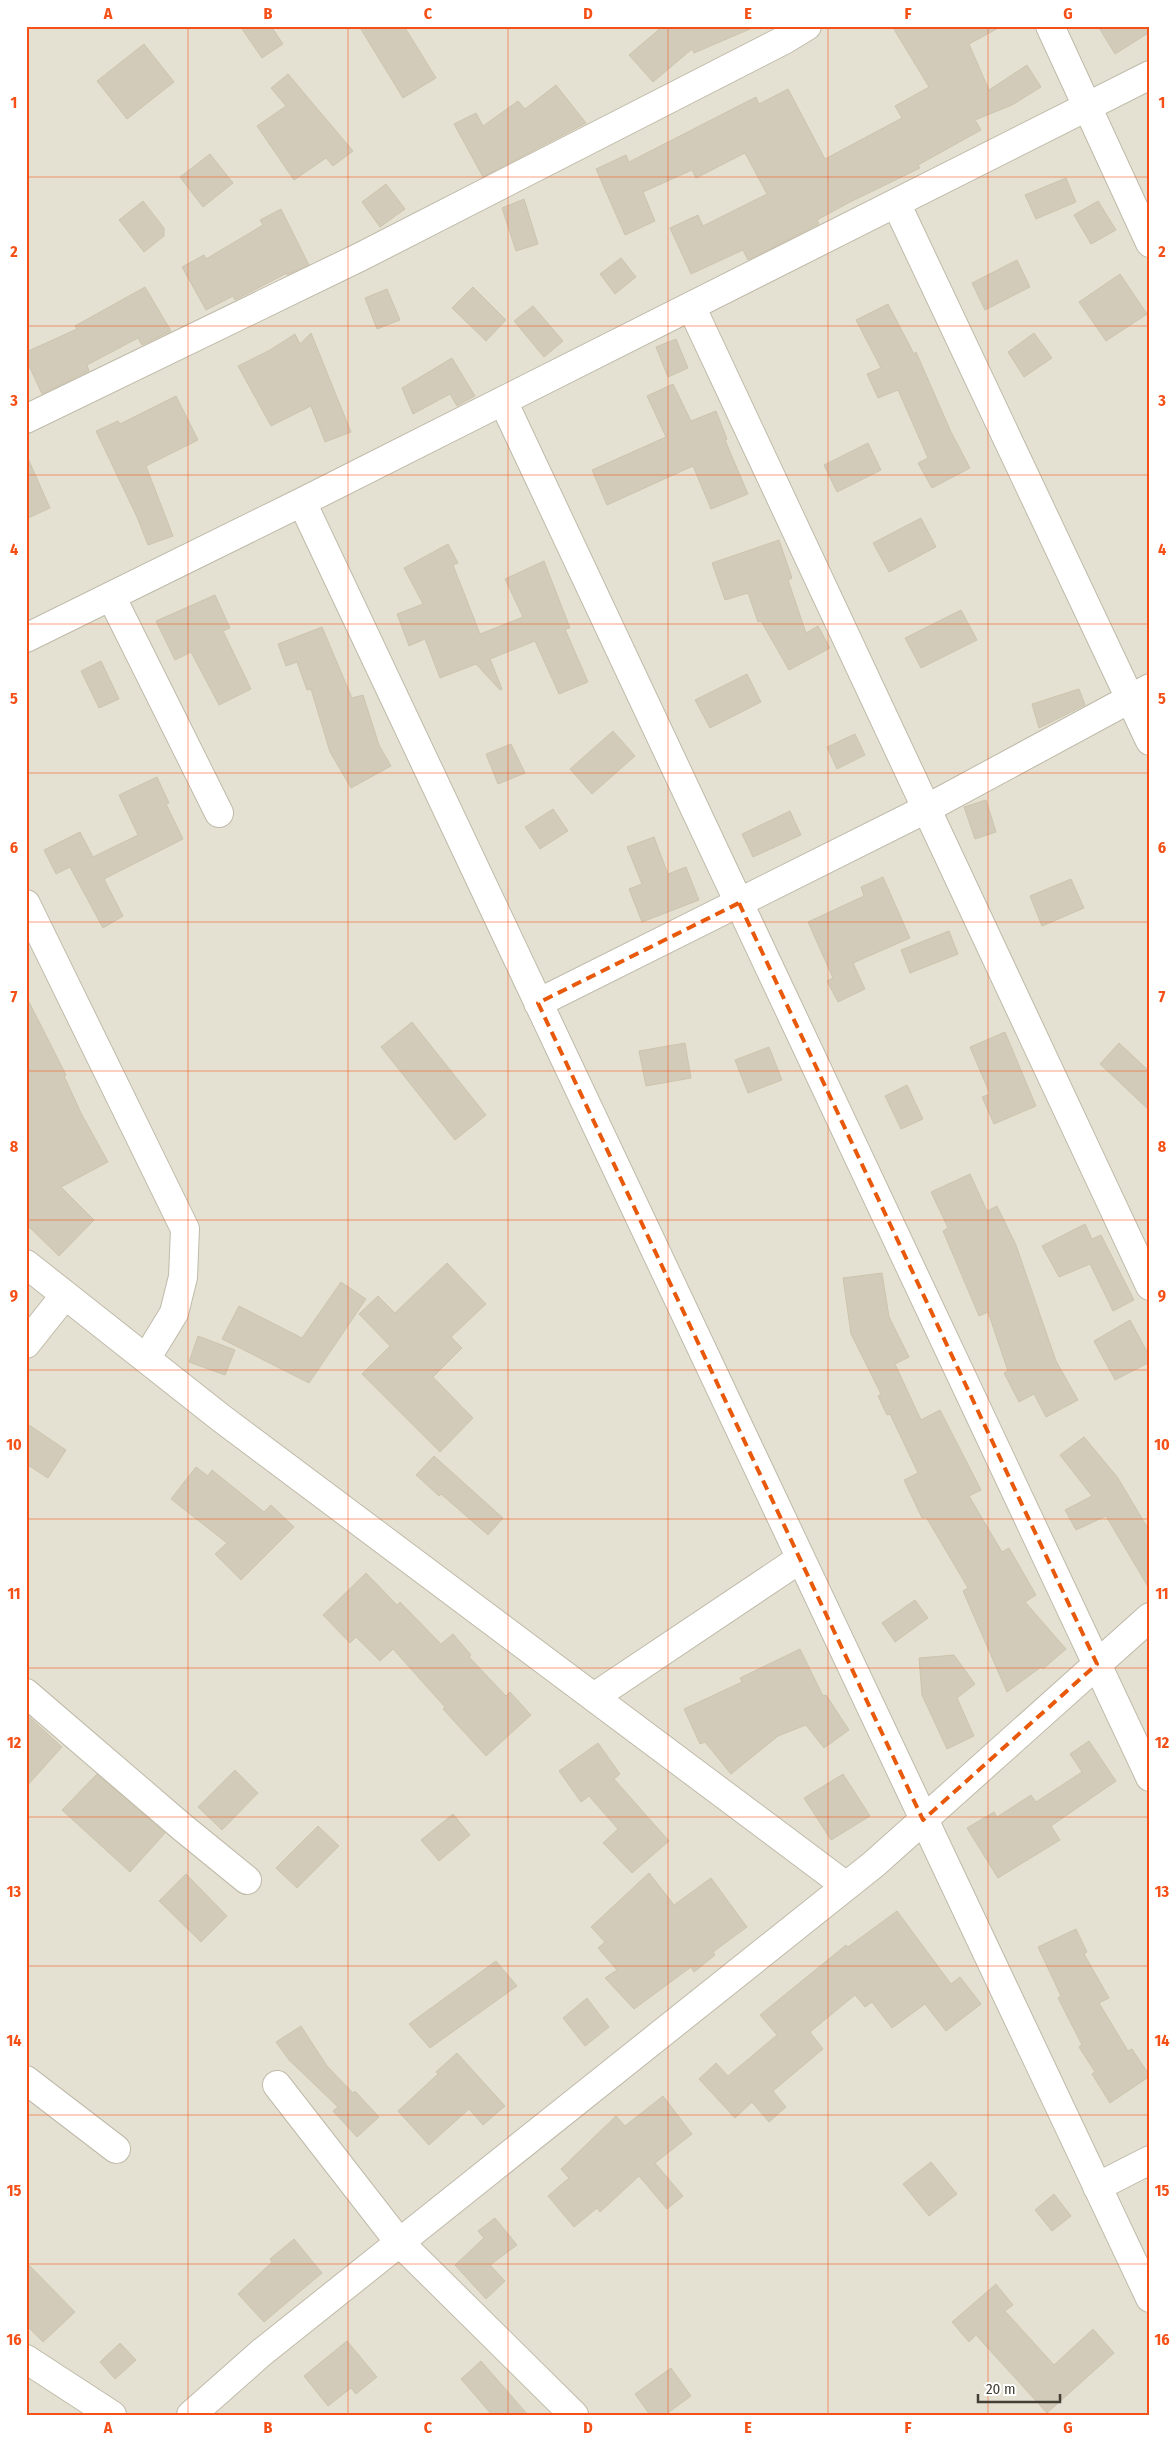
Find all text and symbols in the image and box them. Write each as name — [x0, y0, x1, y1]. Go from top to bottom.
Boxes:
text: A — [103, 4, 113, 23]
text: B — [264, 4, 273, 23]
text: C — [424, 4, 433, 23]
text: D — [583, 4, 593, 23]
text: E — [744, 4, 752, 23]
text: F — [904, 4, 912, 23]
text: G — [1063, 4, 1073, 23]
text: 1 — [11, 93, 17, 112]
text: 1 — [1159, 93, 1165, 112]
text: 2 — [9, 242, 18, 261]
text: 2 — [1157, 242, 1166, 261]
text: 3 — [9, 391, 18, 410]
text: 3 — [1157, 391, 1166, 410]
text: 4 — [10, 540, 18, 559]
text: 4 — [1158, 540, 1166, 559]
text: 5 — [10, 689, 18, 708]
text: 5 — [1158, 689, 1166, 708]
text: 6 — [10, 838, 18, 857]
text: 6 — [1158, 838, 1166, 857]
text: 7 — [11, 987, 18, 1006]
text: 7 — [1159, 987, 1166, 1006]
text: 8 — [10, 1137, 19, 1156]
text: 8 — [1158, 1137, 1167, 1156]
text: 9 — [10, 1286, 18, 1305]
text: 9 — [1158, 1286, 1166, 1305]
text: 10 — [6, 1435, 22, 1454]
text: 10 — [1154, 1435, 1170, 1454]
text: 11 — [7, 1584, 21, 1603]
text: 11 — [1155, 1584, 1169, 1603]
text: 12 — [7, 1733, 22, 1752]
text: 12 — [1155, 1733, 1170, 1752]
text: 13 — [7, 1882, 22, 1901]
text: 13 — [1155, 1882, 1170, 1901]
text: 14 — [7, 2031, 22, 2050]
text: 14 — [1155, 2031, 1170, 2050]
text: 15 — [7, 2181, 21, 2200]
text: 15 — [1155, 2181, 1169, 2200]
text: 16 — [6, 2330, 22, 2349]
text: 16 — [1154, 2330, 1170, 2349]
scale bar — [978, 2371, 1061, 2403]
text: 20 m — [986, 2380, 1016, 2398]
text: A — [103, 2418, 113, 2437]
text: B — [264, 2418, 273, 2437]
text: C — [424, 2418, 433, 2437]
text: D — [583, 2418, 593, 2437]
text: E — [744, 2418, 752, 2437]
text: F — [904, 2418, 912, 2437]
text: G — [1063, 2418, 1073, 2437]

